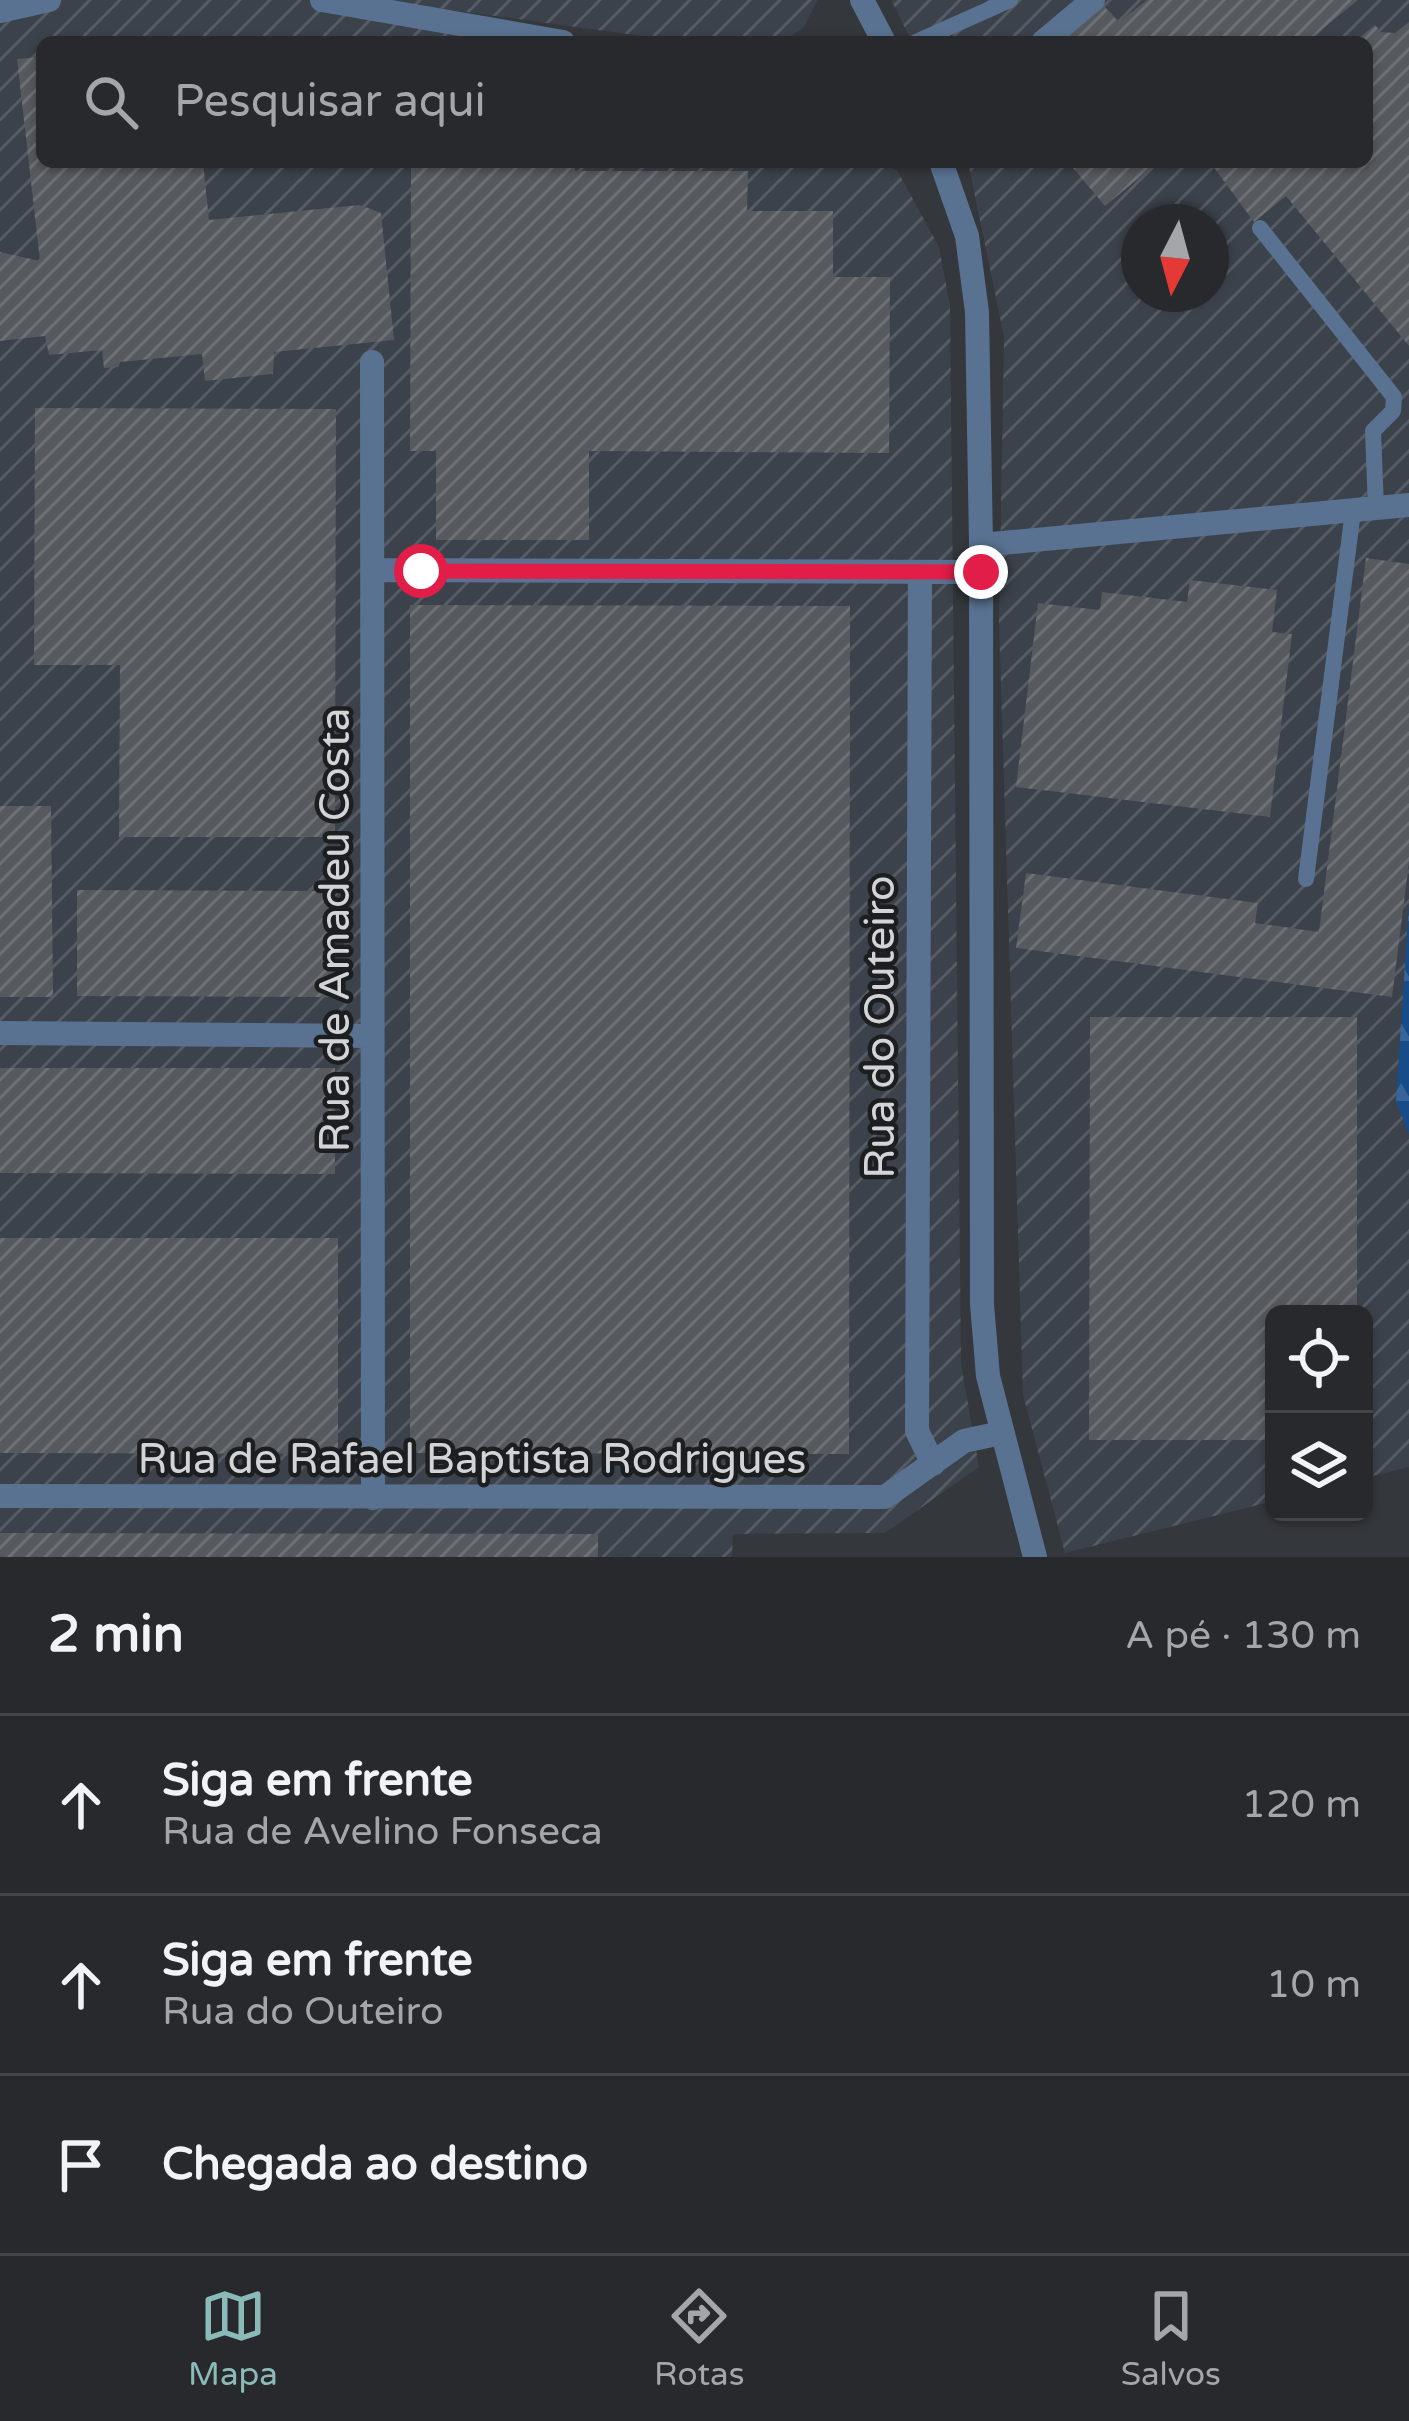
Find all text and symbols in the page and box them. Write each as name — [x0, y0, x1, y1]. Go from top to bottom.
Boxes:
search box — [36, 36, 1373, 168]
icon: search — [78, 69, 144, 135]
text: Pesquisar aqui — [174, 75, 486, 129]
north arrow — [1121, 204, 1229, 312]
route start — [394, 544, 448, 598]
route end — [954, 545, 1008, 599]
street label: Rua de Amadeu Costa — [310, 708, 361, 1152]
street label: Rua do Outeiro — [855, 875, 906, 1179]
map controls — [1265, 1305, 1373, 1521]
button: locate — [1265, 1305, 1373, 1413]
button: layers — [1265, 1413, 1373, 1521]
street label: Rua de Rafael Baptista Rodrigues — [138, 1434, 806, 1485]
text: 2 min — [48, 1604, 184, 1666]
text: A pé · 130 m — [1125, 1612, 1361, 1659]
text: Siga em frente — [162, 1754, 473, 1808]
icon: ahead — [48, 1772, 114, 1838]
text: 120 m — [1242, 1781, 1361, 1828]
text: Rua de Avelino Fonseca — [162, 1808, 603, 1855]
text: Siga em frente — [162, 1934, 473, 1988]
icon: ahead — [48, 1952, 114, 2018]
text: 10 m — [1266, 1961, 1361, 2008]
text: Rua do Outeiro — [162, 1988, 444, 2035]
icon: arrive — [48, 2132, 114, 2198]
text: Chegada ao destino — [162, 2138, 588, 2192]
tab: Mapa — [188, 2283, 278, 2394]
tab: Rotas — [654, 2283, 744, 2394]
tab: Salvos — [1121, 2283, 1221, 2394]

